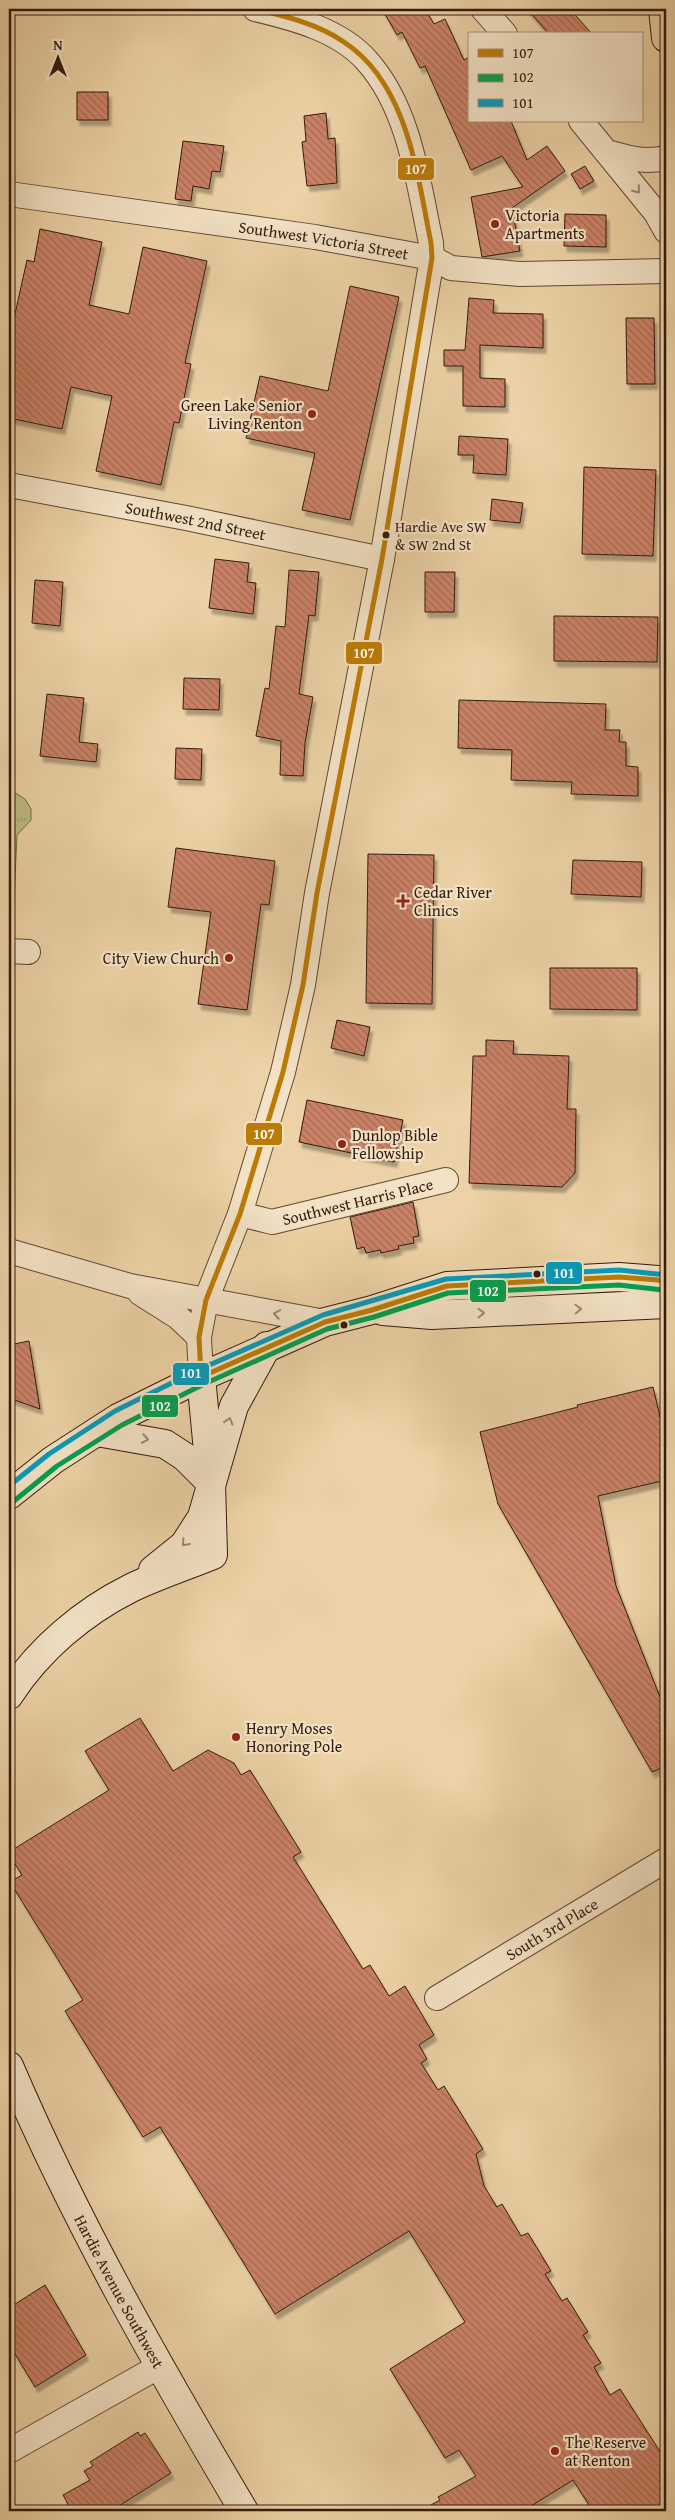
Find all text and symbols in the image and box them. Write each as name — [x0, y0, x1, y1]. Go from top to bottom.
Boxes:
north arrow — [32, 32, 82, 82]
legend — [468, 32, 642, 122]
text: N — [53, 35, 63, 55]
text: 107 — [512, 42, 534, 63]
text: 102 — [512, 66, 534, 87]
text: 101 — [512, 92, 534, 113]
line badge: 107 — [397, 157, 435, 181]
text: 107 — [405, 159, 427, 179]
one-way arrow — [632, 184, 641, 193]
place label: Victoria Apartments — [505, 203, 585, 245]
street label: Southwest Victoria Street — [237, 214, 411, 266]
marker: Victoria Apartments — [489, 218, 501, 230]
place label: Green Lake Senior Living Renton — [181, 393, 302, 435]
marker: Green Lake Senior Living Renton — [306, 408, 318, 420]
street label: Southwest 2nd Street — [123, 495, 268, 546]
place label: Hardie Ave SW & SW 2nd St — [395, 516, 487, 555]
marker: Hardie Ave SW & SW 2nd St — [381, 530, 391, 540]
line badge: 107 — [345, 641, 383, 665]
text: 107 — [353, 643, 375, 663]
place label: Cedar River Clinics — [414, 880, 492, 922]
marker: Cedar River Clinics — [396, 894, 410, 908]
place label: City View Church — [103, 946, 219, 970]
marker: City View Church — [223, 952, 235, 964]
line badge: 107 — [245, 1122, 283, 1146]
place label: Dunlop Bible Fellowship — [352, 1123, 438, 1165]
text: 107 — [253, 1124, 275, 1144]
marker: Dunlop Bible Fellowship — [336, 1138, 348, 1150]
street label: Southwest Harris Place — [280, 1172, 435, 1231]
line badge: 101 — [545, 1261, 583, 1285]
text: 101 — [553, 1263, 575, 1283]
unlabelled marker — [532, 1269, 542, 1279]
line badge: 102 — [469, 1279, 507, 1303]
text: 102 — [477, 1281, 499, 1301]
one-way arrow — [574, 1304, 582, 1315]
one-way arrow — [477, 1308, 485, 1319]
one-way arrow — [272, 1309, 281, 1319]
unlabelled marker — [339, 1320, 349, 1330]
line badge: 101 — [172, 1362, 210, 1386]
text: 101 — [180, 1363, 202, 1383]
line badge: 102 — [141, 1394, 179, 1418]
text: 102 — [149, 1396, 171, 1416]
one-way arrow — [224, 1418, 234, 1426]
one-way arrow — [141, 1434, 150, 1444]
one-way arrow — [182, 1537, 191, 1546]
place label: Henry Moses Honoring Pole — [246, 1716, 342, 1758]
marker: Henry Moses Honoring Pole — [230, 1731, 242, 1743]
street label: South 3rd Place — [501, 1892, 603, 1966]
street label: Hardie Avenue Southwest — [68, 2210, 171, 2373]
place label: The Reserve at Renton — [565, 2430, 646, 2472]
marker: The Reserve at Renton — [549, 2445, 561, 2457]

